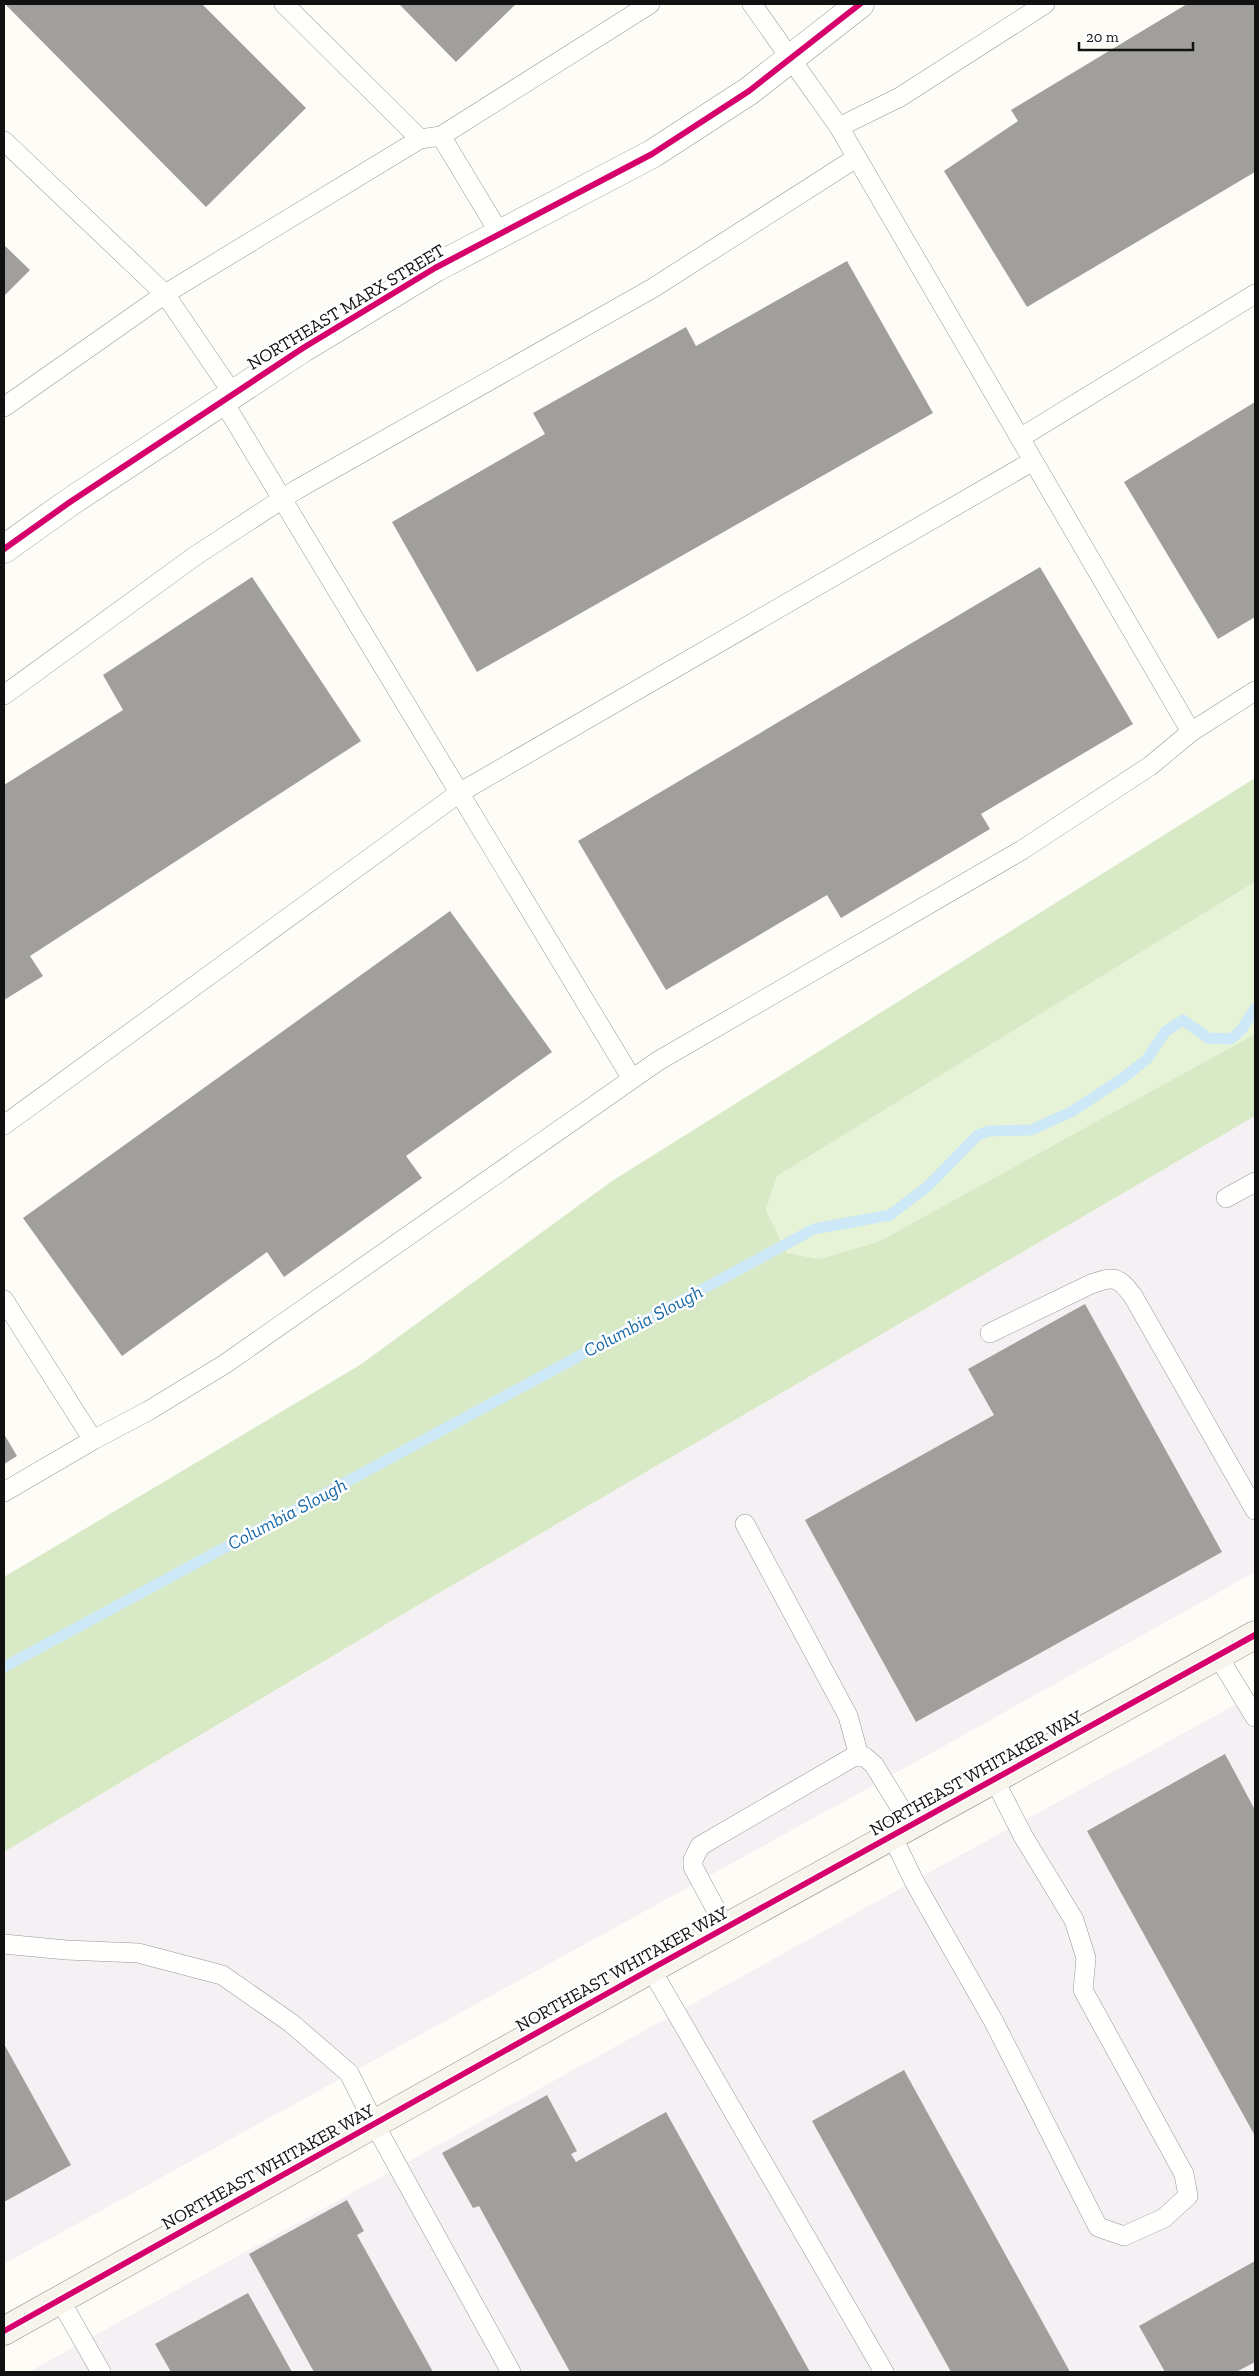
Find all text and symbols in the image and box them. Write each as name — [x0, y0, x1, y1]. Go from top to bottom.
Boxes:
scale bar — [1079, 20, 1193, 52]
text: 20 m — [1086, 28, 1119, 46]
street label: NORTHEAST MARX STREET — [243, 239, 449, 375]
water label: Columbia Slough — [580, 1280, 706, 1362]
water label: Columbia Slough — [224, 1473, 350, 1555]
street label: NORTHEAST WHITAKER WAY — [866, 1705, 1086, 1841]
street label: NORTHEAST WHITAKER WAY — [512, 1901, 732, 2037]
street label: NORTHEAST WHITAKER WAY — [158, 2099, 378, 2235]

